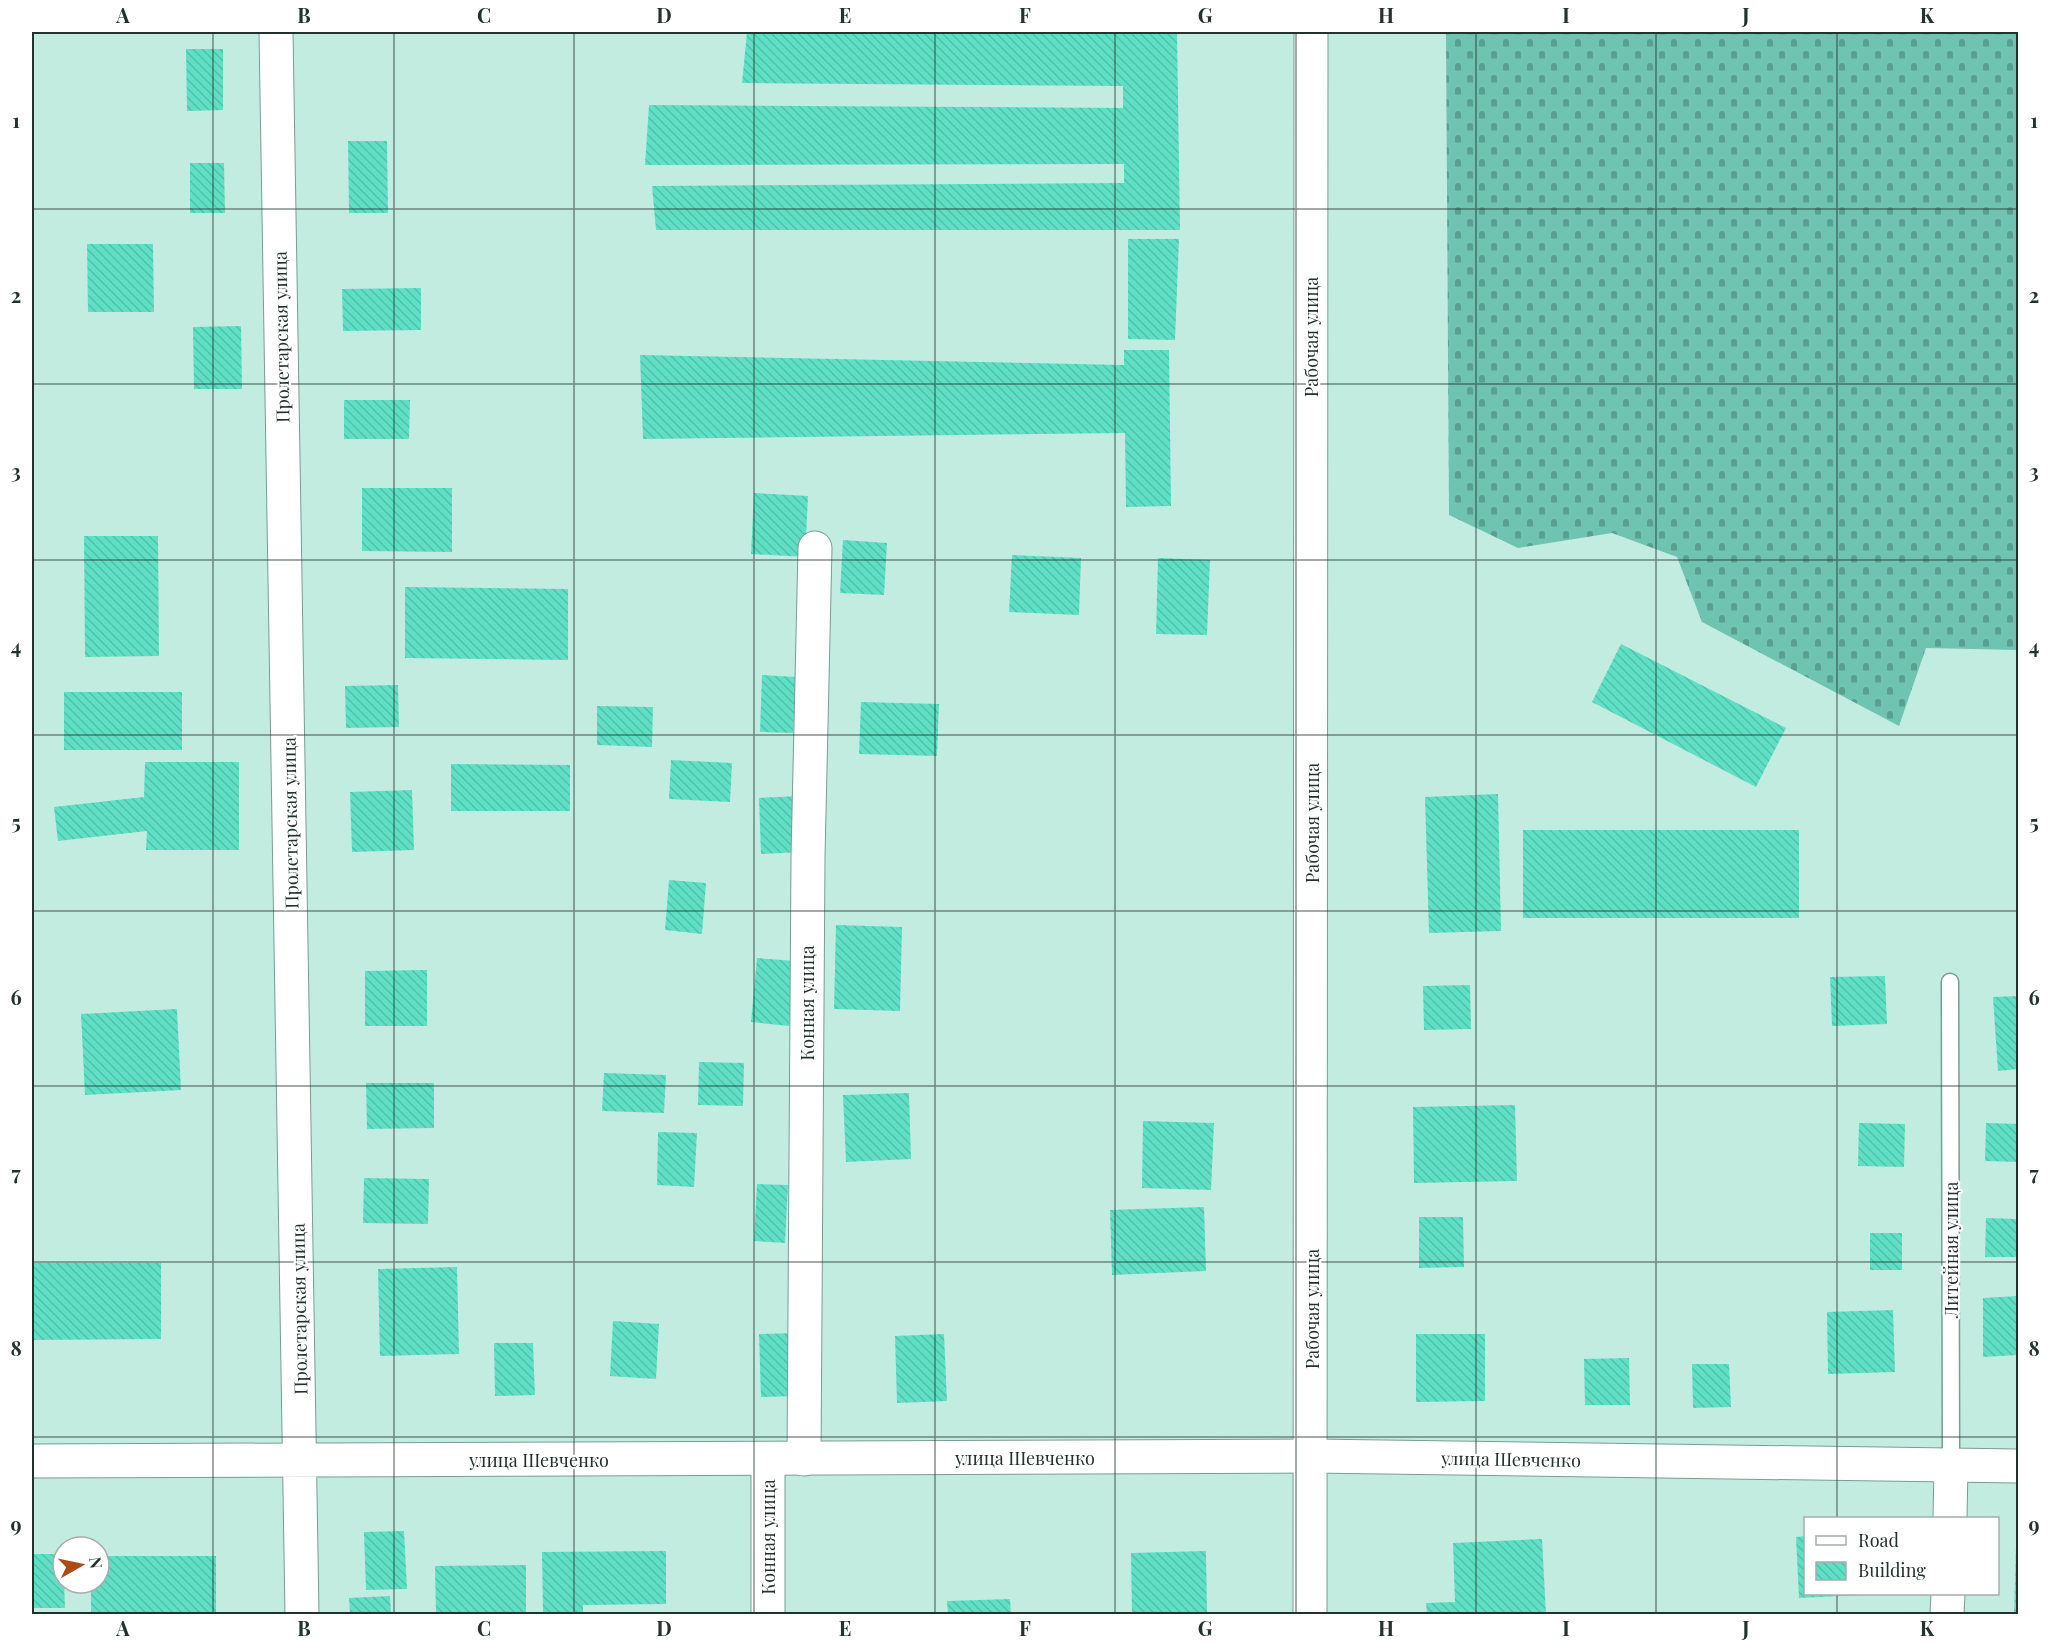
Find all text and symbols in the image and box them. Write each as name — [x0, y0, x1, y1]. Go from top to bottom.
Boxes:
text: A — [115, 1, 130, 28]
text: B — [297, 1, 311, 28]
text: C — [477, 1, 491, 28]
text: D — [656, 1, 672, 28]
text: E — [839, 1, 851, 28]
text: F — [1019, 1, 1031, 28]
text: G — [1198, 1, 1213, 28]
text: H — [1378, 1, 1394, 28]
text: I — [1562, 1, 1570, 28]
text: J — [1741, 1, 1750, 28]
text: K — [1920, 1, 1935, 28]
text: 1 — [12, 106, 20, 133]
text: 1 — [2030, 106, 2038, 133]
street label: Пролетарская улица — [268, 251, 294, 423]
street label: Рабочая улица — [1299, 277, 1323, 397]
text: 2 — [11, 281, 21, 308]
text: 2 — [2029, 281, 2039, 308]
text: 3 — [11, 457, 21, 484]
text: 3 — [2029, 457, 2039, 484]
text: 4 — [11, 632, 21, 659]
text: 4 — [2029, 632, 2039, 659]
street label: Пролетарская улица — [277, 737, 303, 909]
street label: Рабочая улица — [1300, 763, 1324, 883]
text: 5 — [11, 808, 21, 835]
text: 5 — [2029, 808, 2039, 835]
street label: Конная улица — [795, 945, 819, 1061]
text: 6 — [10, 983, 22, 1010]
text: 6 — [2028, 983, 2040, 1010]
text: 7 — [11, 1159, 21, 1186]
text: 7 — [2029, 1159, 2039, 1186]
street label: Литейная улица — [1939, 1182, 1963, 1319]
street label: Пролетарская улица — [286, 1223, 312, 1395]
street label: Рабочая улица — [1300, 1249, 1324, 1369]
text: 8 — [10, 1334, 22, 1361]
text: 8 — [2028, 1334, 2040, 1361]
street label: улица Шевченко — [954, 1446, 1095, 1470]
street label: улица Шевченко — [1440, 1446, 1581, 1472]
street label: улица Шевченко — [468, 1448, 609, 1472]
street label: Конная улица — [756, 1479, 780, 1595]
text: 9 — [10, 1510, 22, 1537]
text: 9 — [2028, 1510, 2040, 1537]
legend — [1804, 1517, 1999, 1595]
text: Road — [1858, 1528, 1899, 1552]
north arrow — [51, 1535, 111, 1595]
text: N — [85, 1555, 108, 1570]
text: Building — [1858, 1558, 1926, 1582]
text: A — [115, 1614, 130, 1641]
text: B — [297, 1614, 311, 1641]
text: C — [477, 1614, 491, 1641]
text: D — [656, 1614, 672, 1641]
text: E — [839, 1614, 851, 1641]
text: F — [1019, 1614, 1031, 1641]
text: G — [1198, 1614, 1213, 1641]
text: H — [1378, 1614, 1394, 1641]
text: I — [1562, 1614, 1570, 1641]
text: J — [1741, 1614, 1750, 1641]
text: K — [1920, 1614, 1935, 1641]

